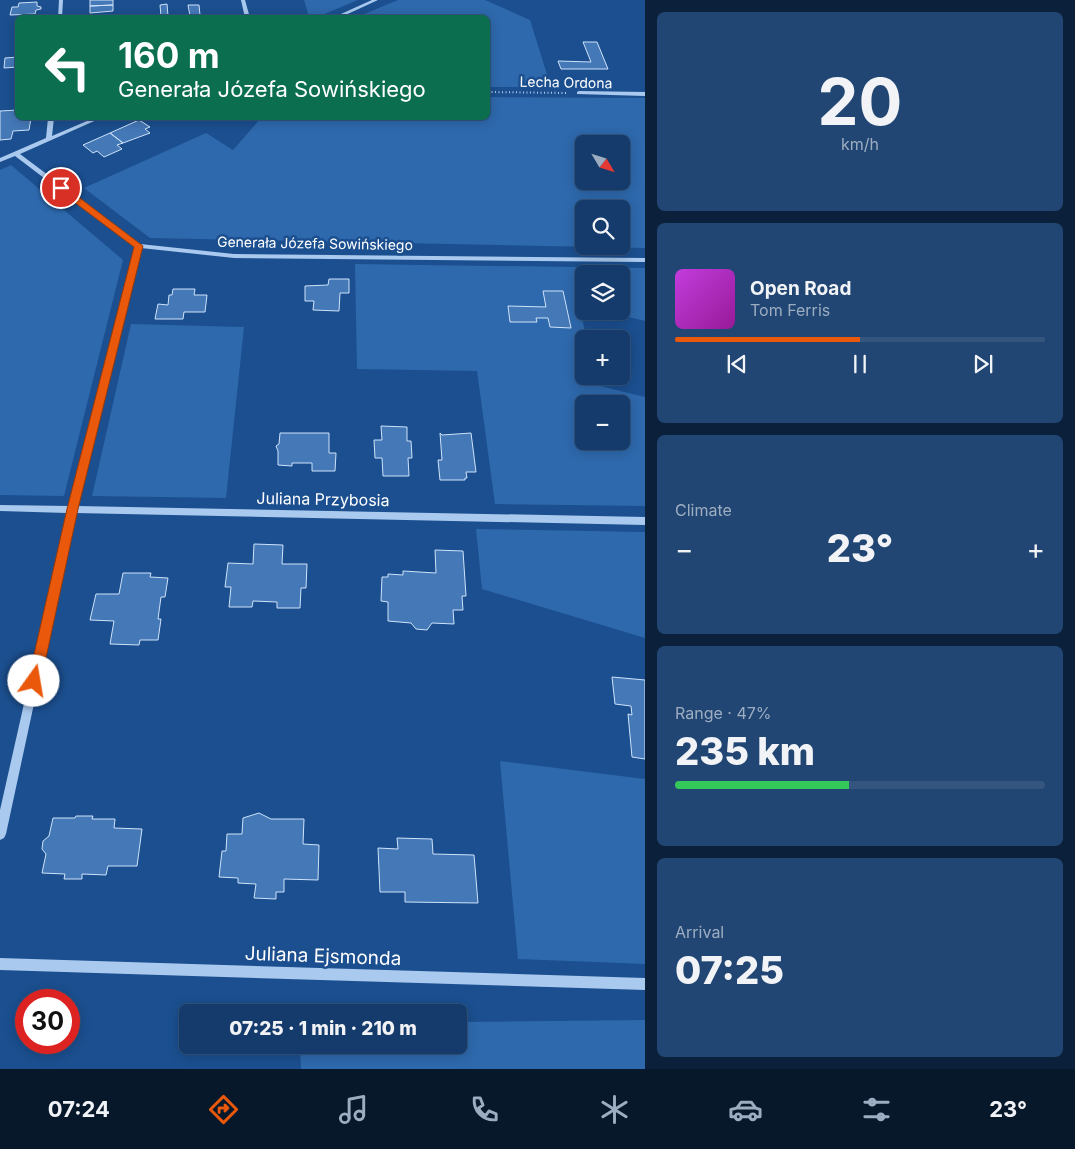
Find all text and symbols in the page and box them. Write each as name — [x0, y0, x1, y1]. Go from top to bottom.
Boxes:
text: 160 m — [118, 34, 220, 76]
icon: left — [35, 35, 100, 100]
text: 20 — [818, 62, 902, 141]
street label: Lecha Ordona — [519, 73, 613, 91]
text: Generała Józefa Sowińskiego — [118, 76, 426, 102]
text: km/h — [841, 134, 879, 154]
north arrow — [575, 135, 630, 190]
map controls — [575, 135, 630, 450]
pin — [40, 167, 82, 209]
icon: arrive — [47, 174, 75, 202]
button: search — [575, 200, 630, 255]
street label: Generała Józefa Sowińskiego — [217, 233, 413, 253]
button: layers — [575, 265, 630, 320]
text: Open Road — [750, 277, 851, 300]
text: Tom Ferris — [750, 300, 830, 320]
button: + — [575, 330, 630, 385]
icon: previous — [723, 350, 751, 378]
icon: pause — [846, 350, 874, 378]
icon: next — [969, 350, 997, 378]
button: − — [575, 395, 630, 450]
street label: Juliana Przybosia — [256, 488, 390, 510]
text: Climate — [675, 500, 732, 520]
text: 23° — [827, 525, 893, 571]
text: − — [675, 532, 694, 566]
text: + — [1026, 532, 1045, 566]
position arrow — [7, 654, 59, 706]
text: Range · 47% — [675, 703, 772, 723]
text: 235 km — [675, 728, 815, 774]
text: Arrival — [675, 922, 724, 942]
street label: Juliana Ejsmonda — [244, 942, 402, 970]
text: 07:25 — [675, 947, 784, 993]
speed limit sign: 30 — [15, 989, 80, 1054]
text: 07:25 · 1 min · 210 m — [229, 1017, 417, 1040]
icon: directions — [206, 1092, 241, 1127]
icon: music — [336, 1092, 371, 1127]
icon: phone — [467, 1092, 502, 1127]
icon: climate — [597, 1092, 632, 1127]
icon: car — [728, 1092, 763, 1127]
icon: filters — [859, 1092, 894, 1127]
text: 07:24 — [48, 1096, 110, 1122]
text: 23° — [989, 1096, 1027, 1122]

